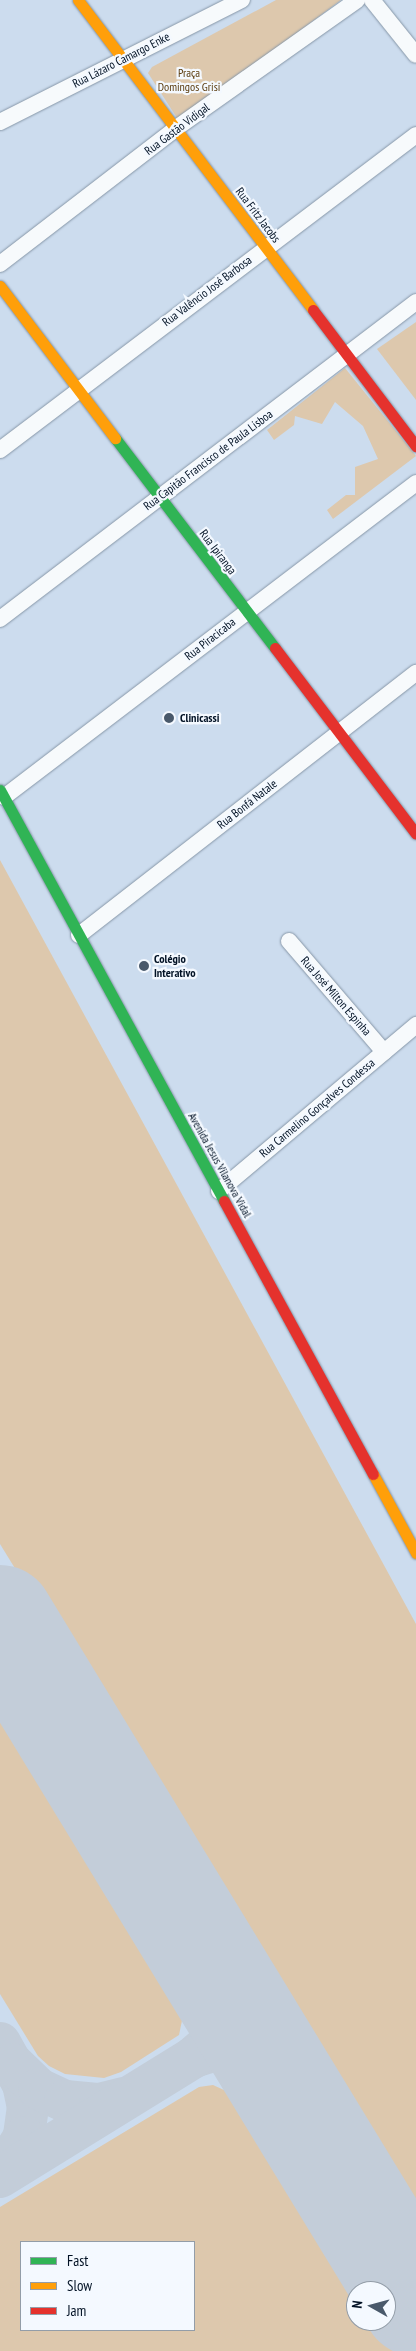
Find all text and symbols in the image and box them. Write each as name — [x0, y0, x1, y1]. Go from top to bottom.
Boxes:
street label: Rua Lázaro Camargo Enke — [70, 29, 172, 91]
park label: Praça Domingos Grisi — [158, 66, 220, 94]
street label: Rua Gastão Vidigal — [142, 100, 212, 158]
street label: Rua Fritz Jacobs — [233, 184, 283, 246]
street label: Rua Valêncio José Barbosa — [159, 253, 255, 329]
street label: Rua Capitão Francisco de Paula Lisboa — [141, 407, 275, 513]
street label: Rua Ipiranga — [197, 527, 239, 577]
street label: Rua Piracicaba — [182, 615, 238, 663]
marker: Clinicassi — [162, 711, 176, 725]
place label: Clinicassi — [180, 711, 219, 725]
street label: Rua Bonfá Natale — [214, 776, 280, 832]
place label: Colégio Interativo — [154, 952, 196, 980]
street label: Rua José Milton Espinha — [298, 954, 374, 1038]
marker: Colégio Interativo — [138, 960, 150, 972]
street label: Rua Carmelino Gonçalves Condessa — [256, 1056, 378, 1160]
street label: Avenida Jesus Vilanova Vidal — [185, 1110, 255, 1220]
legend — [20, 2241, 195, 2331]
text: Fast — [67, 2251, 88, 2270]
text: Slow — [67, 2276, 92, 2295]
north arrow — [346, 2281, 396, 2331]
text: N — [348, 2299, 366, 2309]
text: Jam — [67, 2301, 86, 2320]

